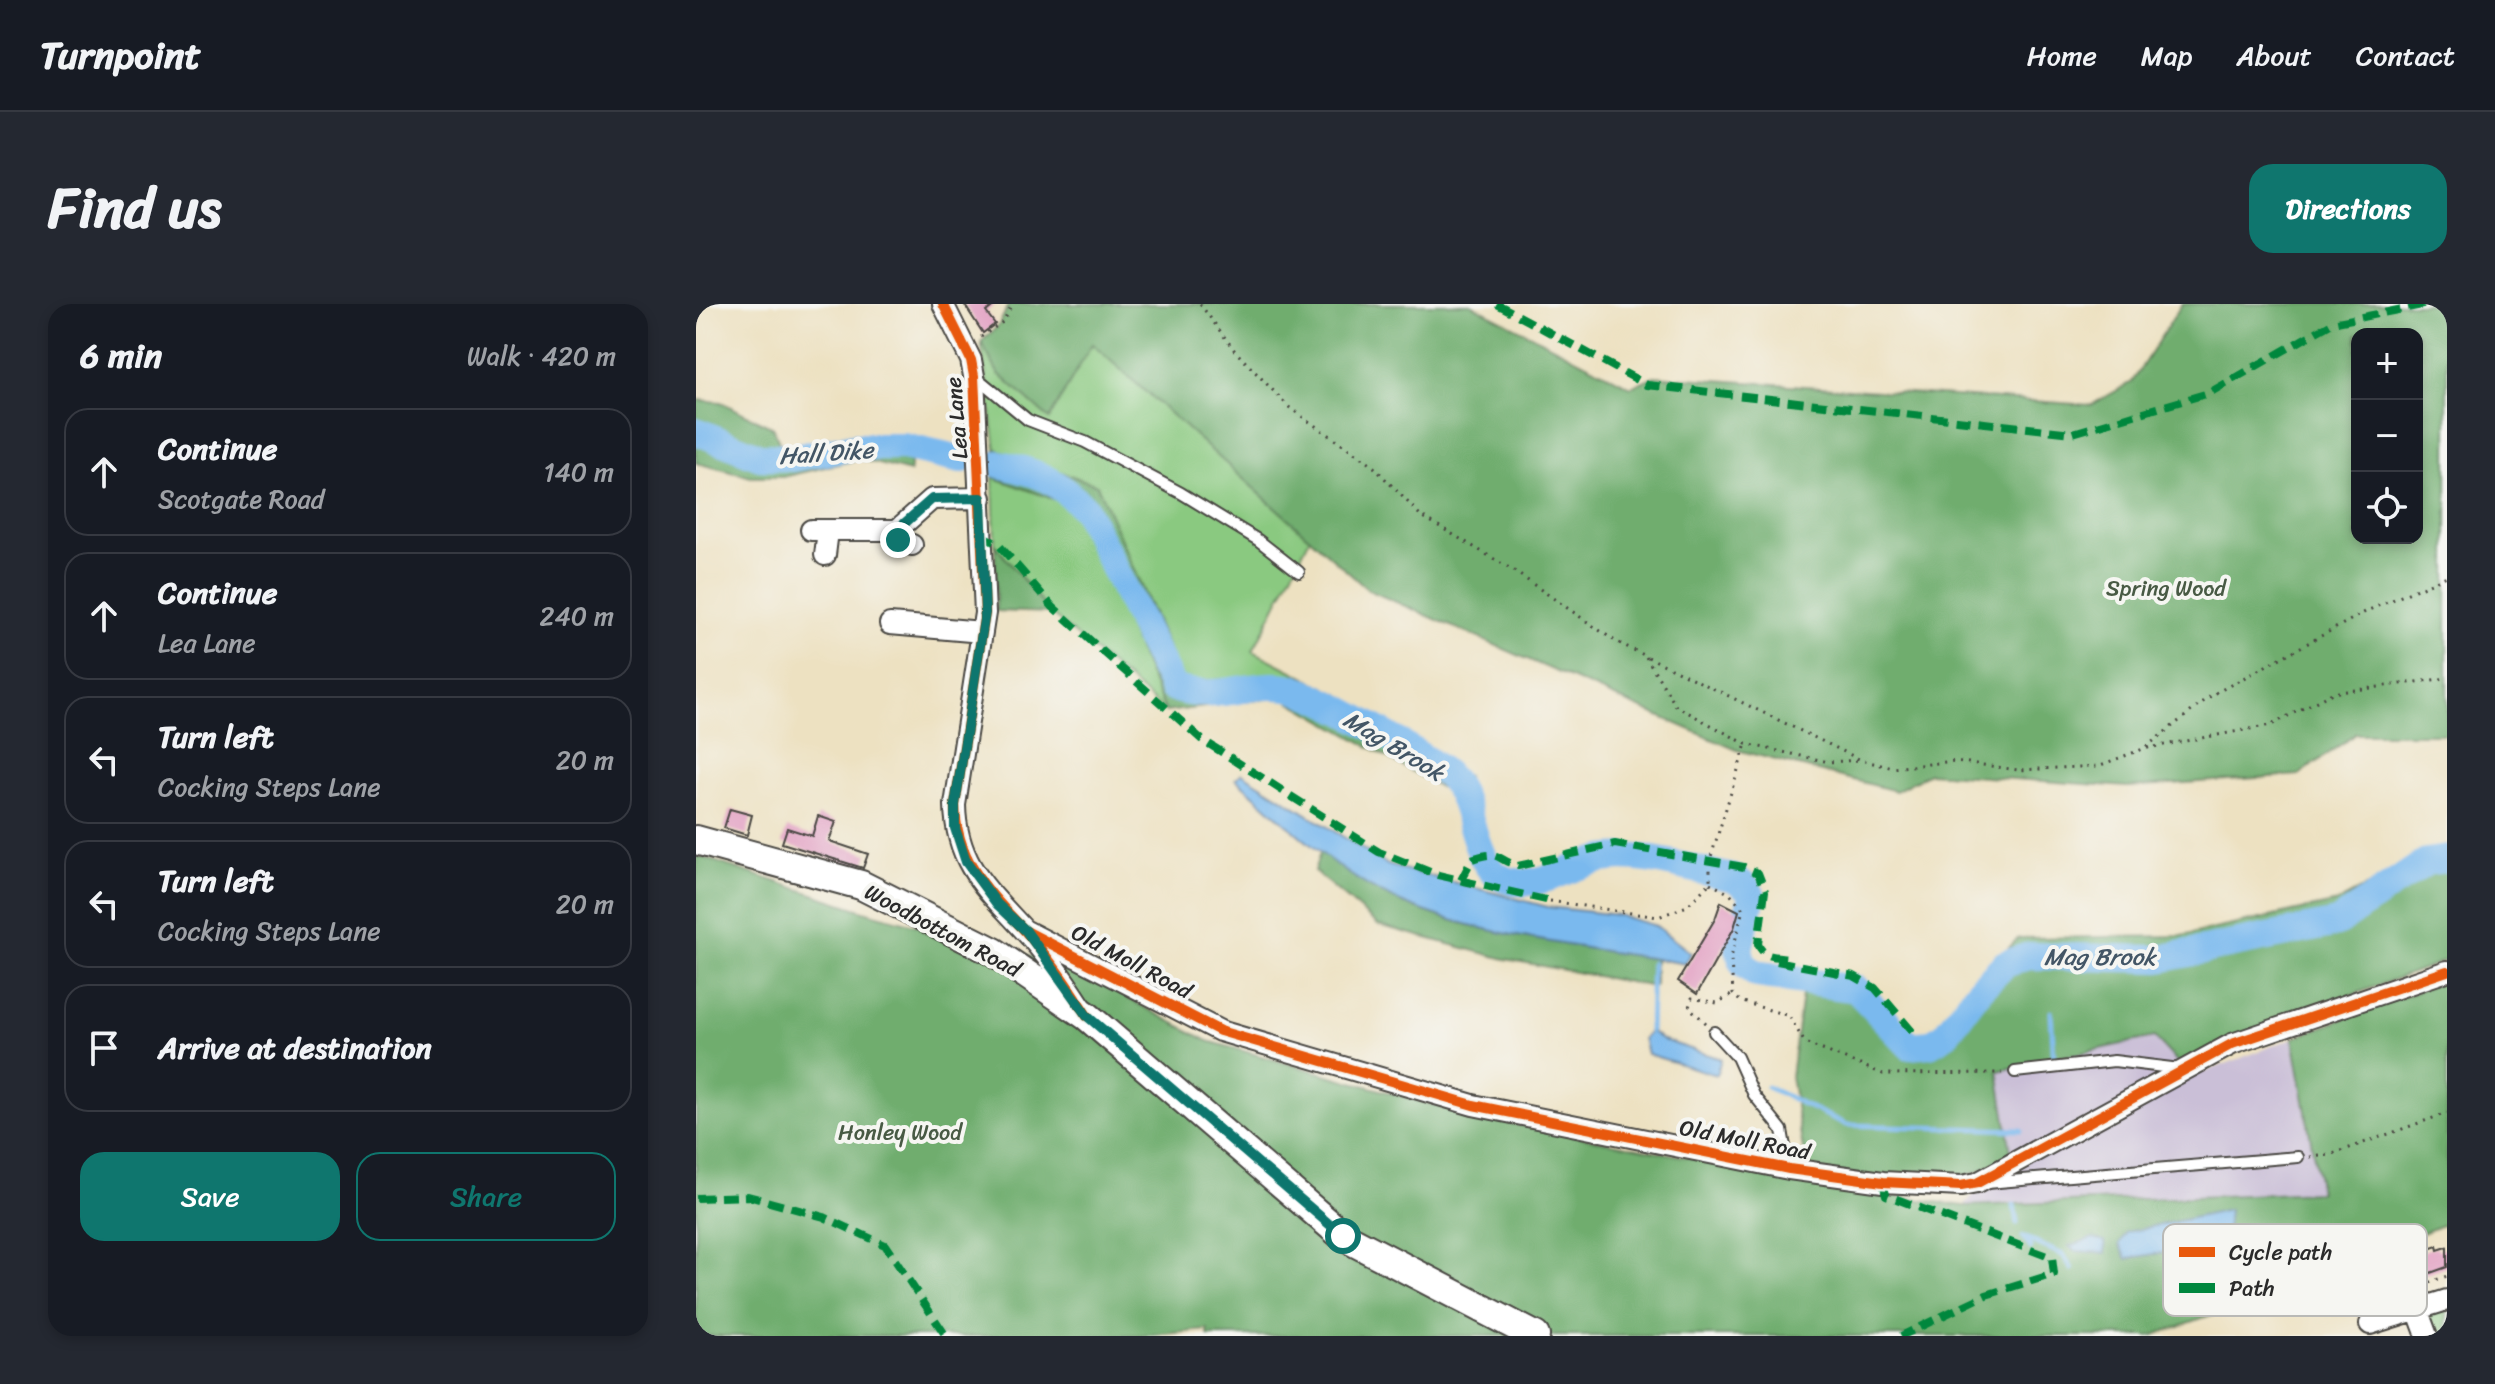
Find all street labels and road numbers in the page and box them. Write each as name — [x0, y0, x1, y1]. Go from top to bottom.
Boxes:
street label: Lea Lane — [933, 375, 980, 461]
street label: Woodbottom Road — [857, 873, 1029, 989]
street label: Old Moll Road — [1064, 913, 1201, 1010]
street label: Old Moll Road — [1676, 1108, 1815, 1172]

